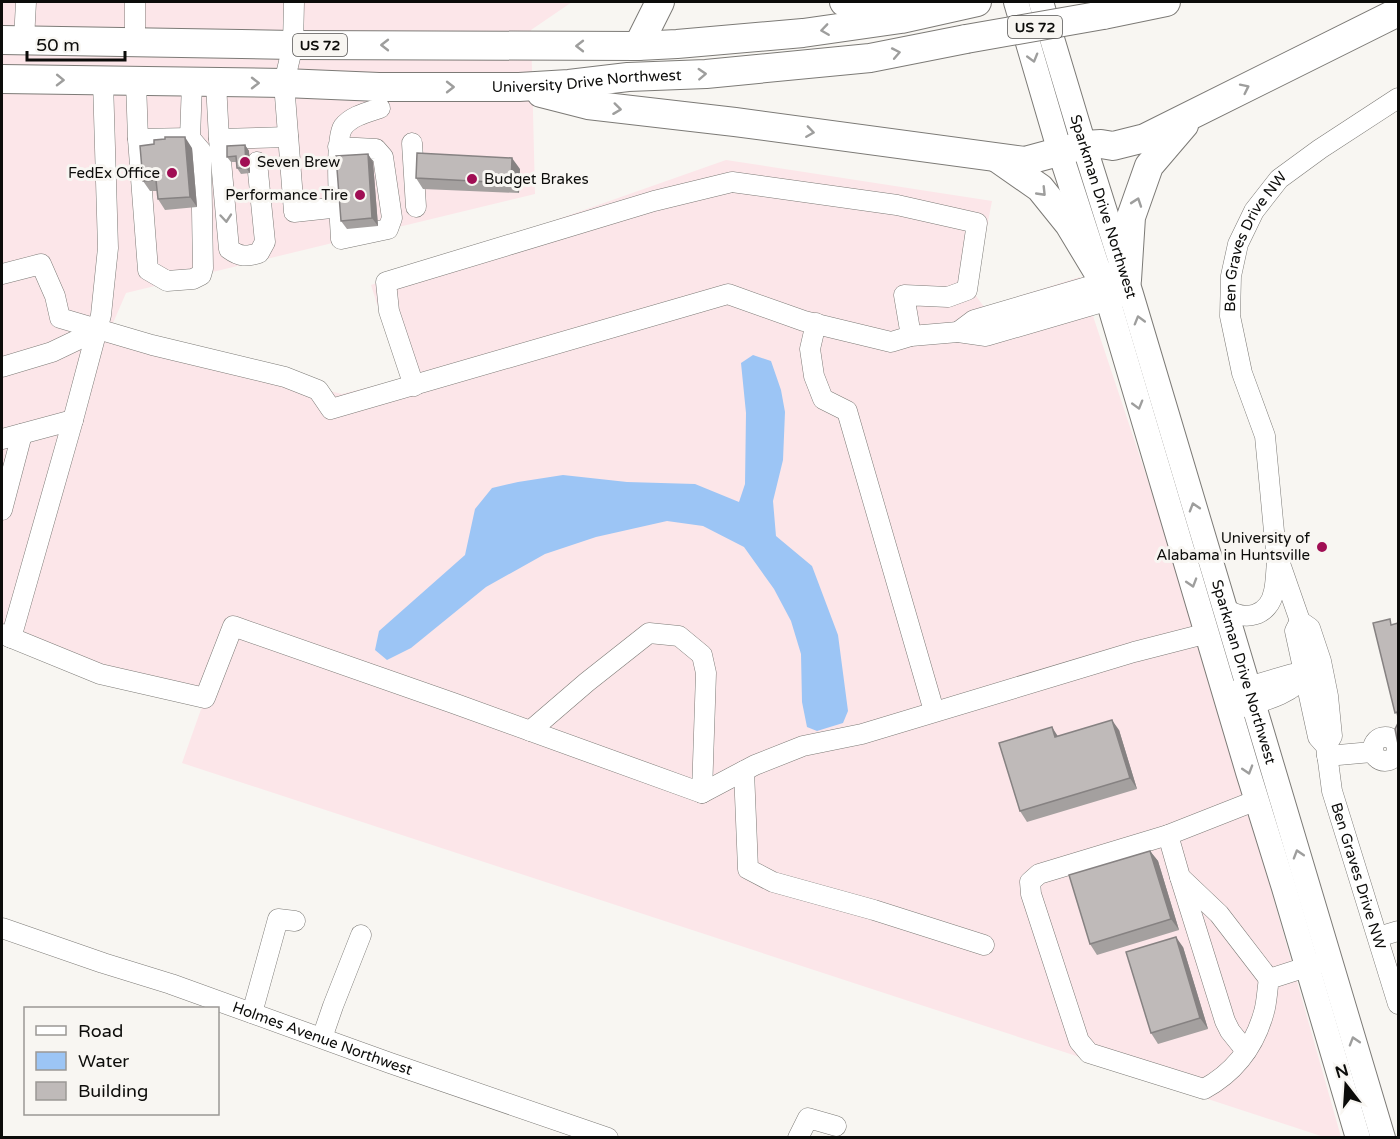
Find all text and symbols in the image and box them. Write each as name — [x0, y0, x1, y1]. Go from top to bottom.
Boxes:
road number: US 72 — [1008, 16, 1062, 38]
one-way arrow — [820, 23, 830, 36]
scale bar — [27, 24, 124, 62]
text: 50 m — [36, 34, 80, 56]
road number: US 72 — [293, 34, 347, 56]
one-way arrow — [380, 39, 389, 51]
one-way arrow — [575, 40, 584, 52]
one-way arrow — [891, 47, 901, 60]
one-way arrow — [1026, 52, 1038, 63]
street label: University Drive Northwest — [492, 66, 682, 96]
one-way arrow — [698, 68, 707, 81]
one-way arrow — [55, 74, 64, 87]
one-way arrow — [250, 77, 259, 89]
one-way arrow — [445, 81, 454, 93]
one-way arrow — [1239, 84, 1250, 95]
one-way arrow — [612, 102, 621, 114]
street label: Sparkman Drive Northwest — [1066, 113, 1141, 301]
one-way arrow — [805, 126, 815, 138]
place label: Seven Brew — [257, 153, 340, 171]
marker: Seven Brew — [238, 155, 252, 169]
place label: FedEx Office — [68, 164, 160, 182]
marker: FedEx Office — [165, 166, 179, 180]
street label: Ben Graves Drive NW — [1221, 168, 1290, 312]
place label: Budget Brakes — [484, 170, 589, 188]
marker: Budget Brakes — [465, 172, 479, 186]
one-way arrow — [1035, 185, 1046, 195]
place label: Performance Tire — [225, 186, 348, 204]
marker: Performance Tire — [353, 188, 367, 202]
one-way arrow — [1129, 197, 1142, 208]
one-way arrow — [219, 214, 232, 223]
one-way arrow — [1134, 315, 1146, 326]
one-way arrow — [1131, 399, 1143, 410]
one-way arrow — [1189, 502, 1201, 513]
place label: University of Alabama in Huntsville — [1156, 529, 1310, 564]
marker: University of Alabama in Huntsville — [1315, 540, 1329, 554]
one-way arrow — [1185, 577, 1197, 588]
street label: Sparkman Drive Northwest — [1208, 578, 1280, 767]
one-way arrow — [1241, 764, 1253, 775]
street label: Ben Graves Drive NW — [1327, 800, 1390, 952]
one-way arrow — [1293, 849, 1305, 860]
street label: Holmes Avenue Northwest — [230, 998, 415, 1079]
legend — [24, 1007, 219, 1115]
text: Road — [78, 1020, 123, 1042]
one-way arrow — [1349, 1036, 1361, 1047]
text: Water — [78, 1050, 129, 1072]
north arrow — [1316, 1055, 1376, 1115]
text: N — [1333, 1060, 1351, 1083]
text: Building — [78, 1080, 148, 1102]

